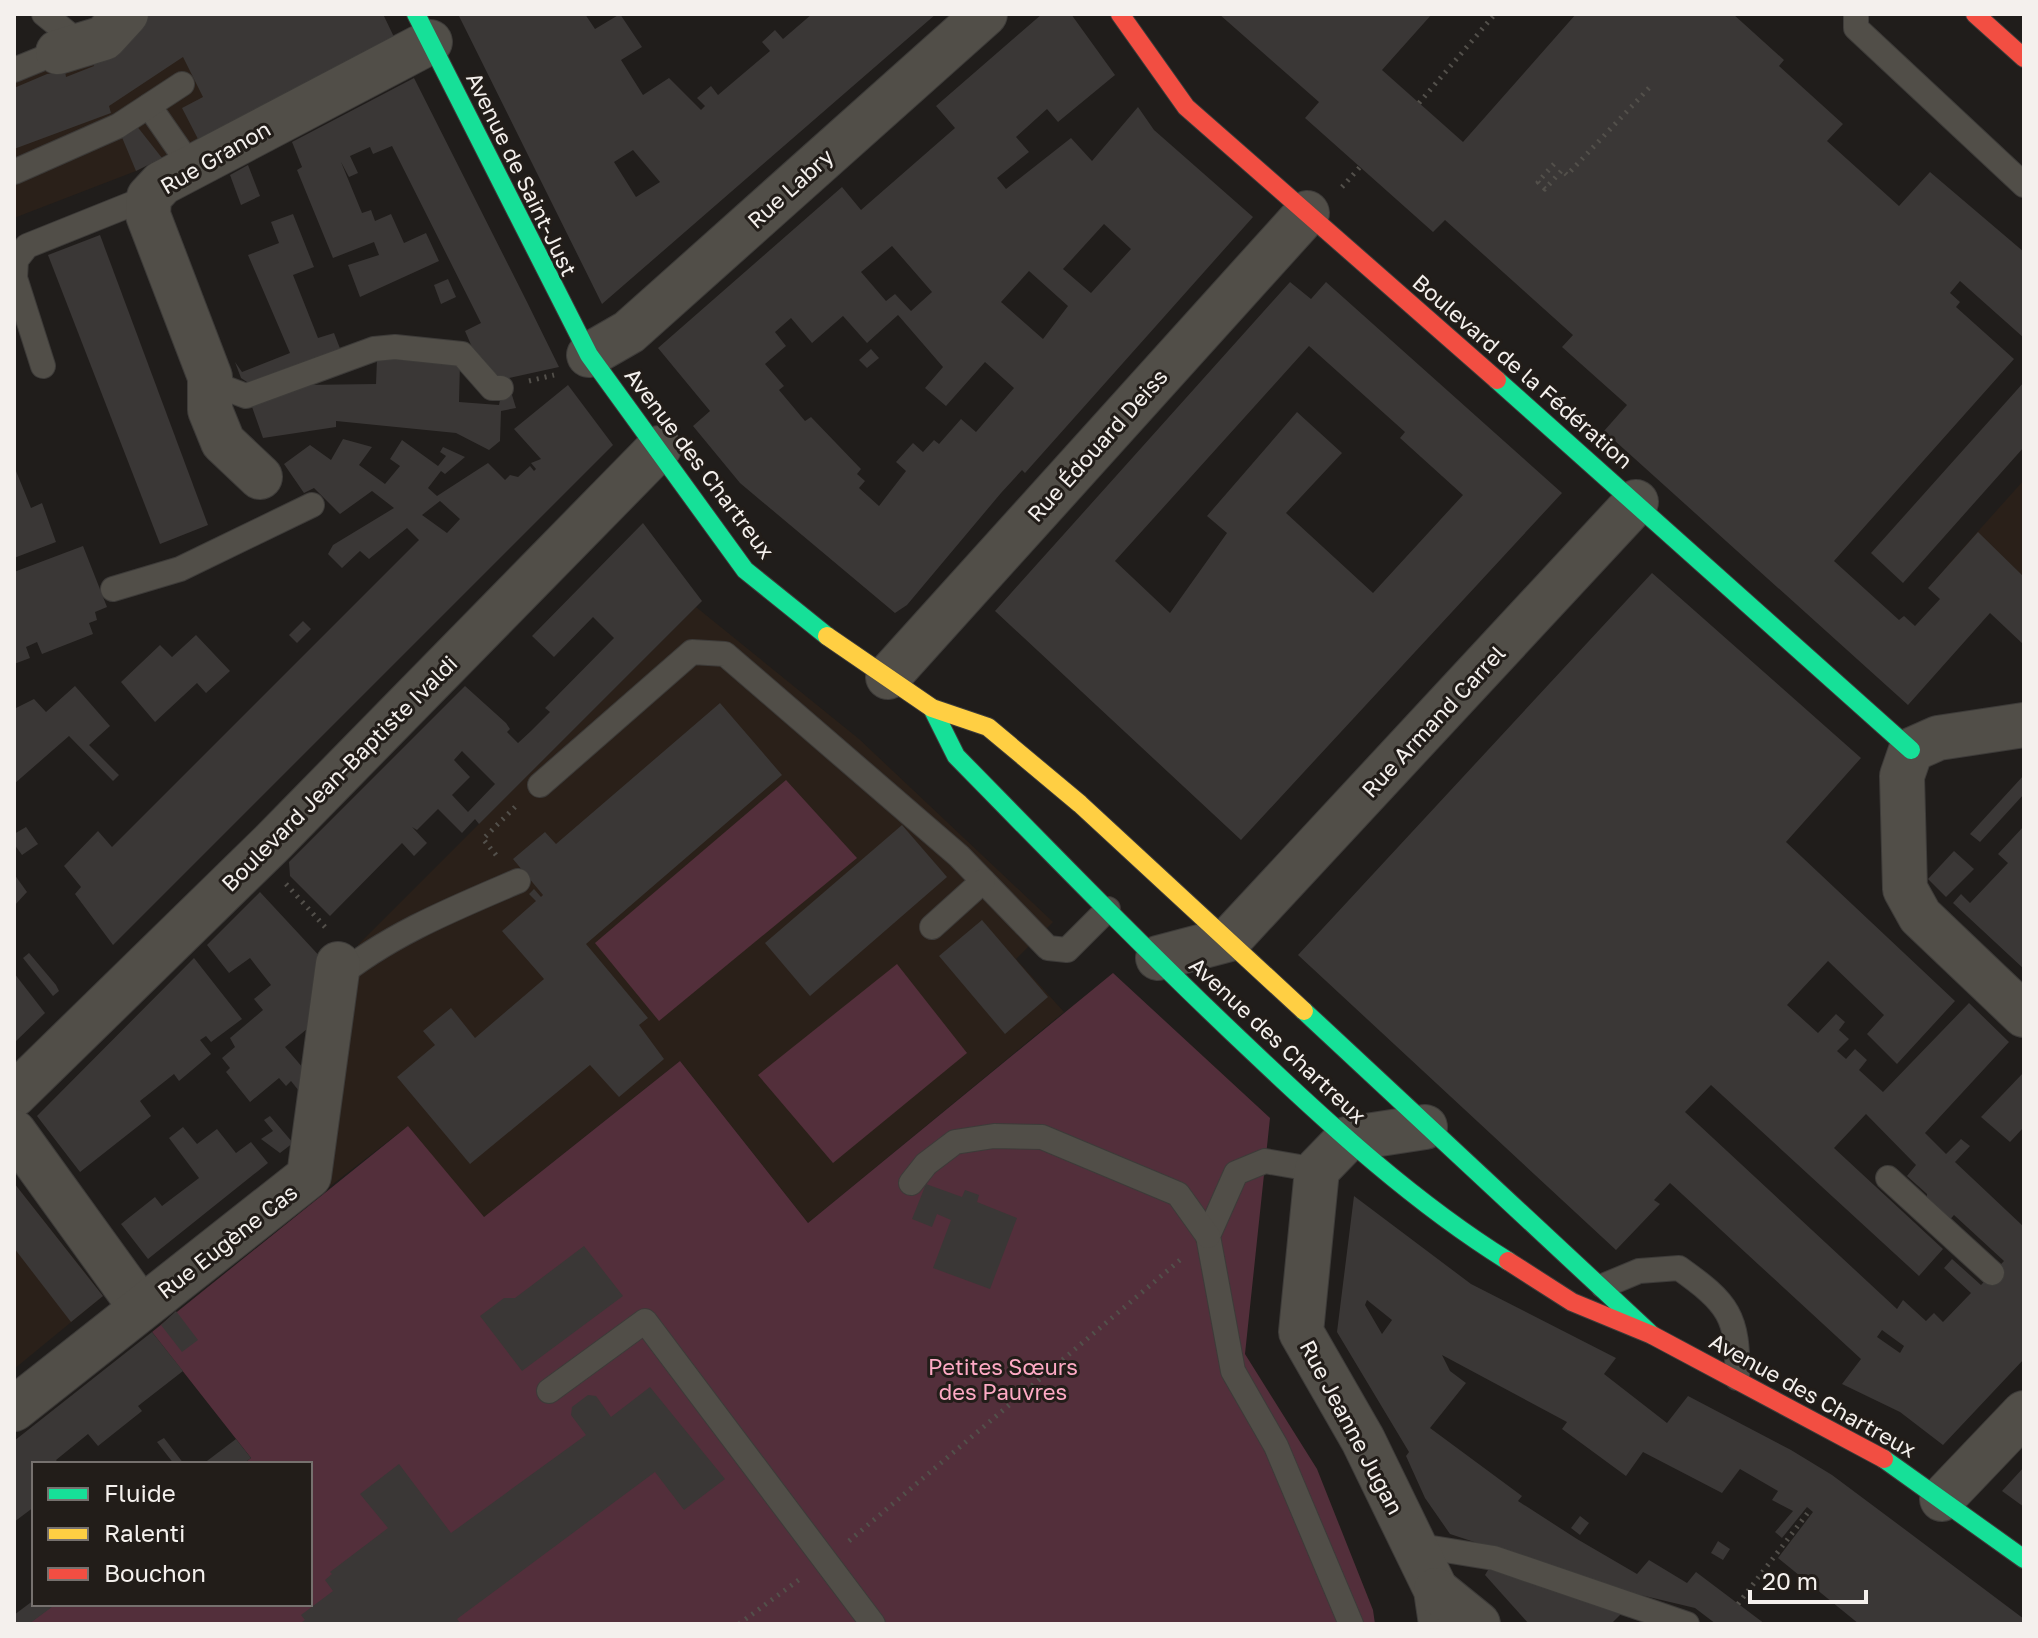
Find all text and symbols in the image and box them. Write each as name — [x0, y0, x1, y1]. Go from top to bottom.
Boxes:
street label: Avenue de Saint-Just — [461, 68, 583, 280]
street label: Rue Granon — [155, 115, 275, 199]
street label: Rue Labry — [741, 142, 839, 234]
street label: Boulevard de la Fédération — [1408, 268, 1638, 474]
street label: Avenue des Chartreux — [619, 362, 781, 564]
street label: Rue Édouard Deiss — [1021, 363, 1173, 527]
street label: Rue Armand Carrel — [1356, 639, 1510, 803]
street label: Boulevard Jean-Baptiste Ivaldi — [215, 649, 463, 897]
street label: Avenue des Chartreux — [1184, 951, 1372, 1129]
street label: Rue Eugène Cas — [152, 1178, 302, 1304]
street label: Avenue des Chartreux — [1705, 1327, 1921, 1463]
street label: Rue Jeanne Jugan — [1295, 1335, 1409, 1519]
park label: Petites Sœurs des Pauvres — [928, 1353, 1078, 1405]
legend — [32, 1462, 312, 1606]
text: Fluide — [104, 1478, 176, 1507]
text: Ralenti — [104, 1518, 186, 1547]
scale bar — [1750, 1554, 1866, 1604]
text: Bouchon — [104, 1558, 206, 1587]
text: 20 m — [1762, 1566, 1818, 1595]

